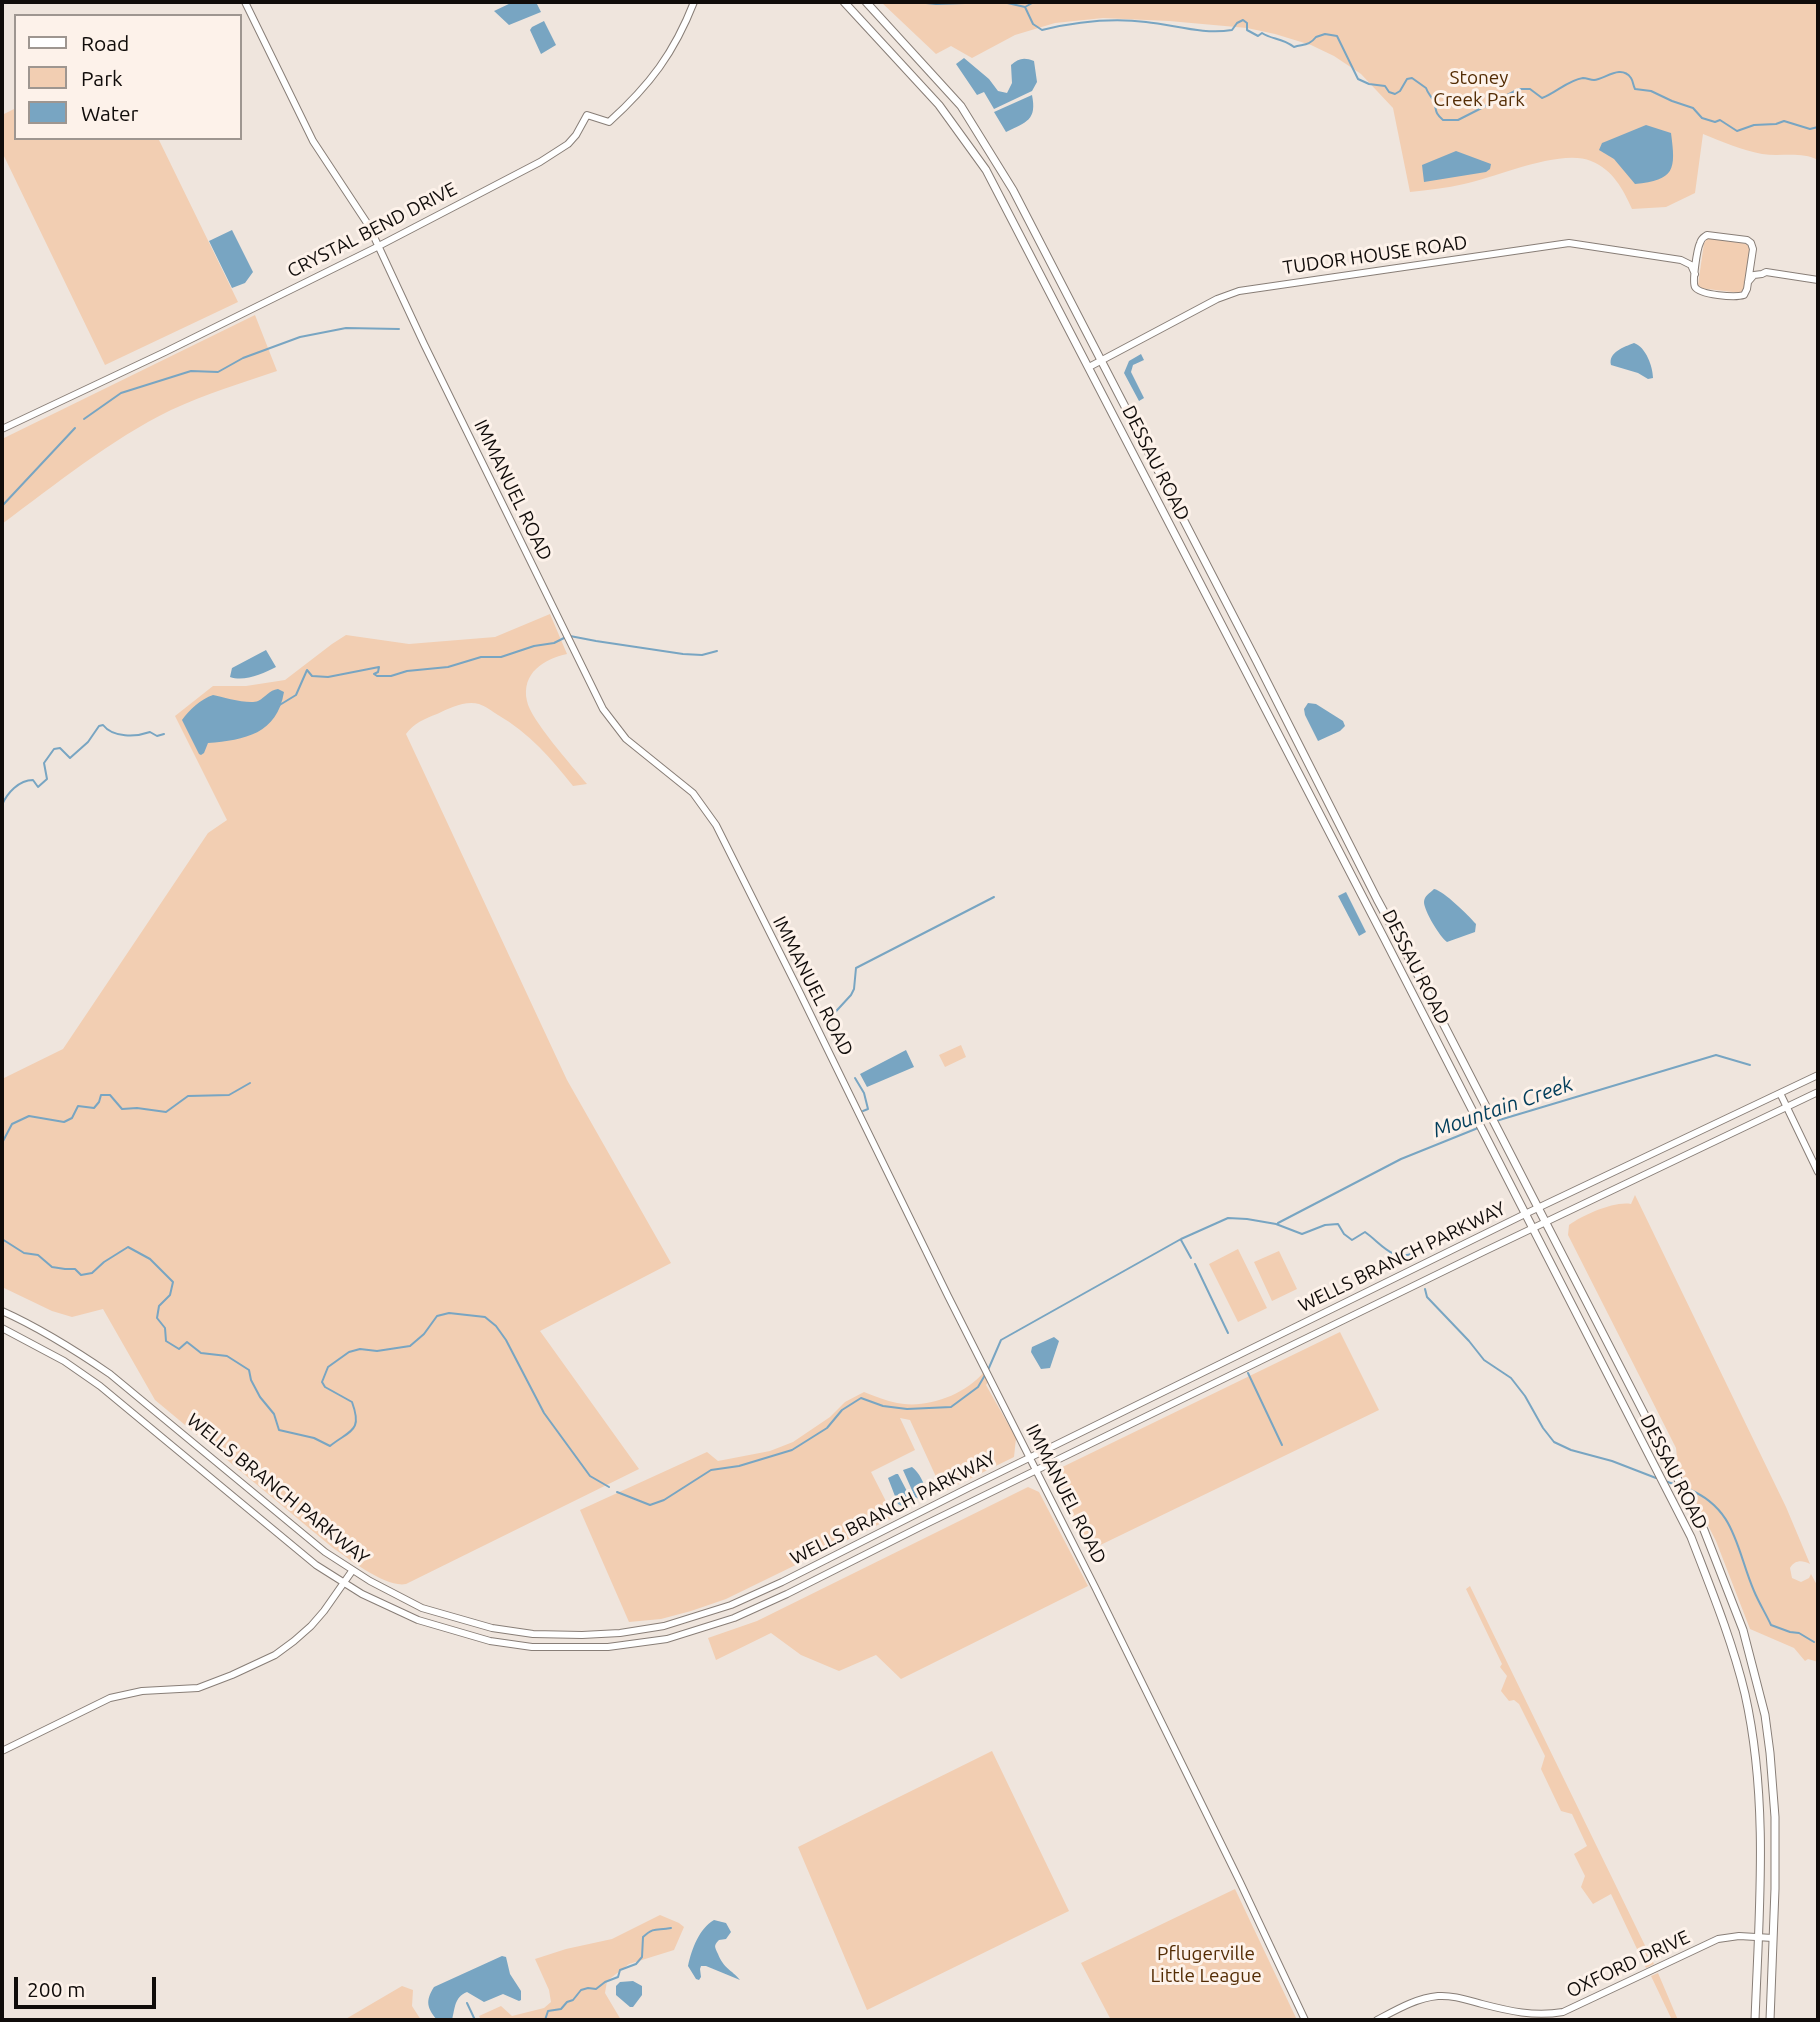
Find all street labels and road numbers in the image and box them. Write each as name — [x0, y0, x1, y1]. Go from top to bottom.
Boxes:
street label: CRYSTAL BEND DRIVE — [284, 177, 460, 283]
street label: TUDOR HOUSE ROAD — [1281, 231, 1469, 279]
street label: DESSAU ROAD — [1117, 402, 1195, 524]
street label: IMMANUEL ROAD — [469, 416, 557, 564]
street label: DESSAU ROAD — [1377, 906, 1455, 1028]
street label: IMMANUEL ROAD — [768, 912, 858, 1060]
street label: WELLS BRANCH PARKWAY — [1295, 1197, 1509, 1317]
street label: WELLS BRANCH PARKWAY — [182, 1409, 374, 1569]
street label: DESSAU ROAD — [1635, 1411, 1713, 1533]
street label: IMMANUEL ROAD — [1021, 1420, 1111, 1568]
street label: WELLS BRANCH PARKWAY — [786, 1446, 1000, 1570]
street label: OXFORD DRIVE — [1563, 1925, 1693, 2003]

